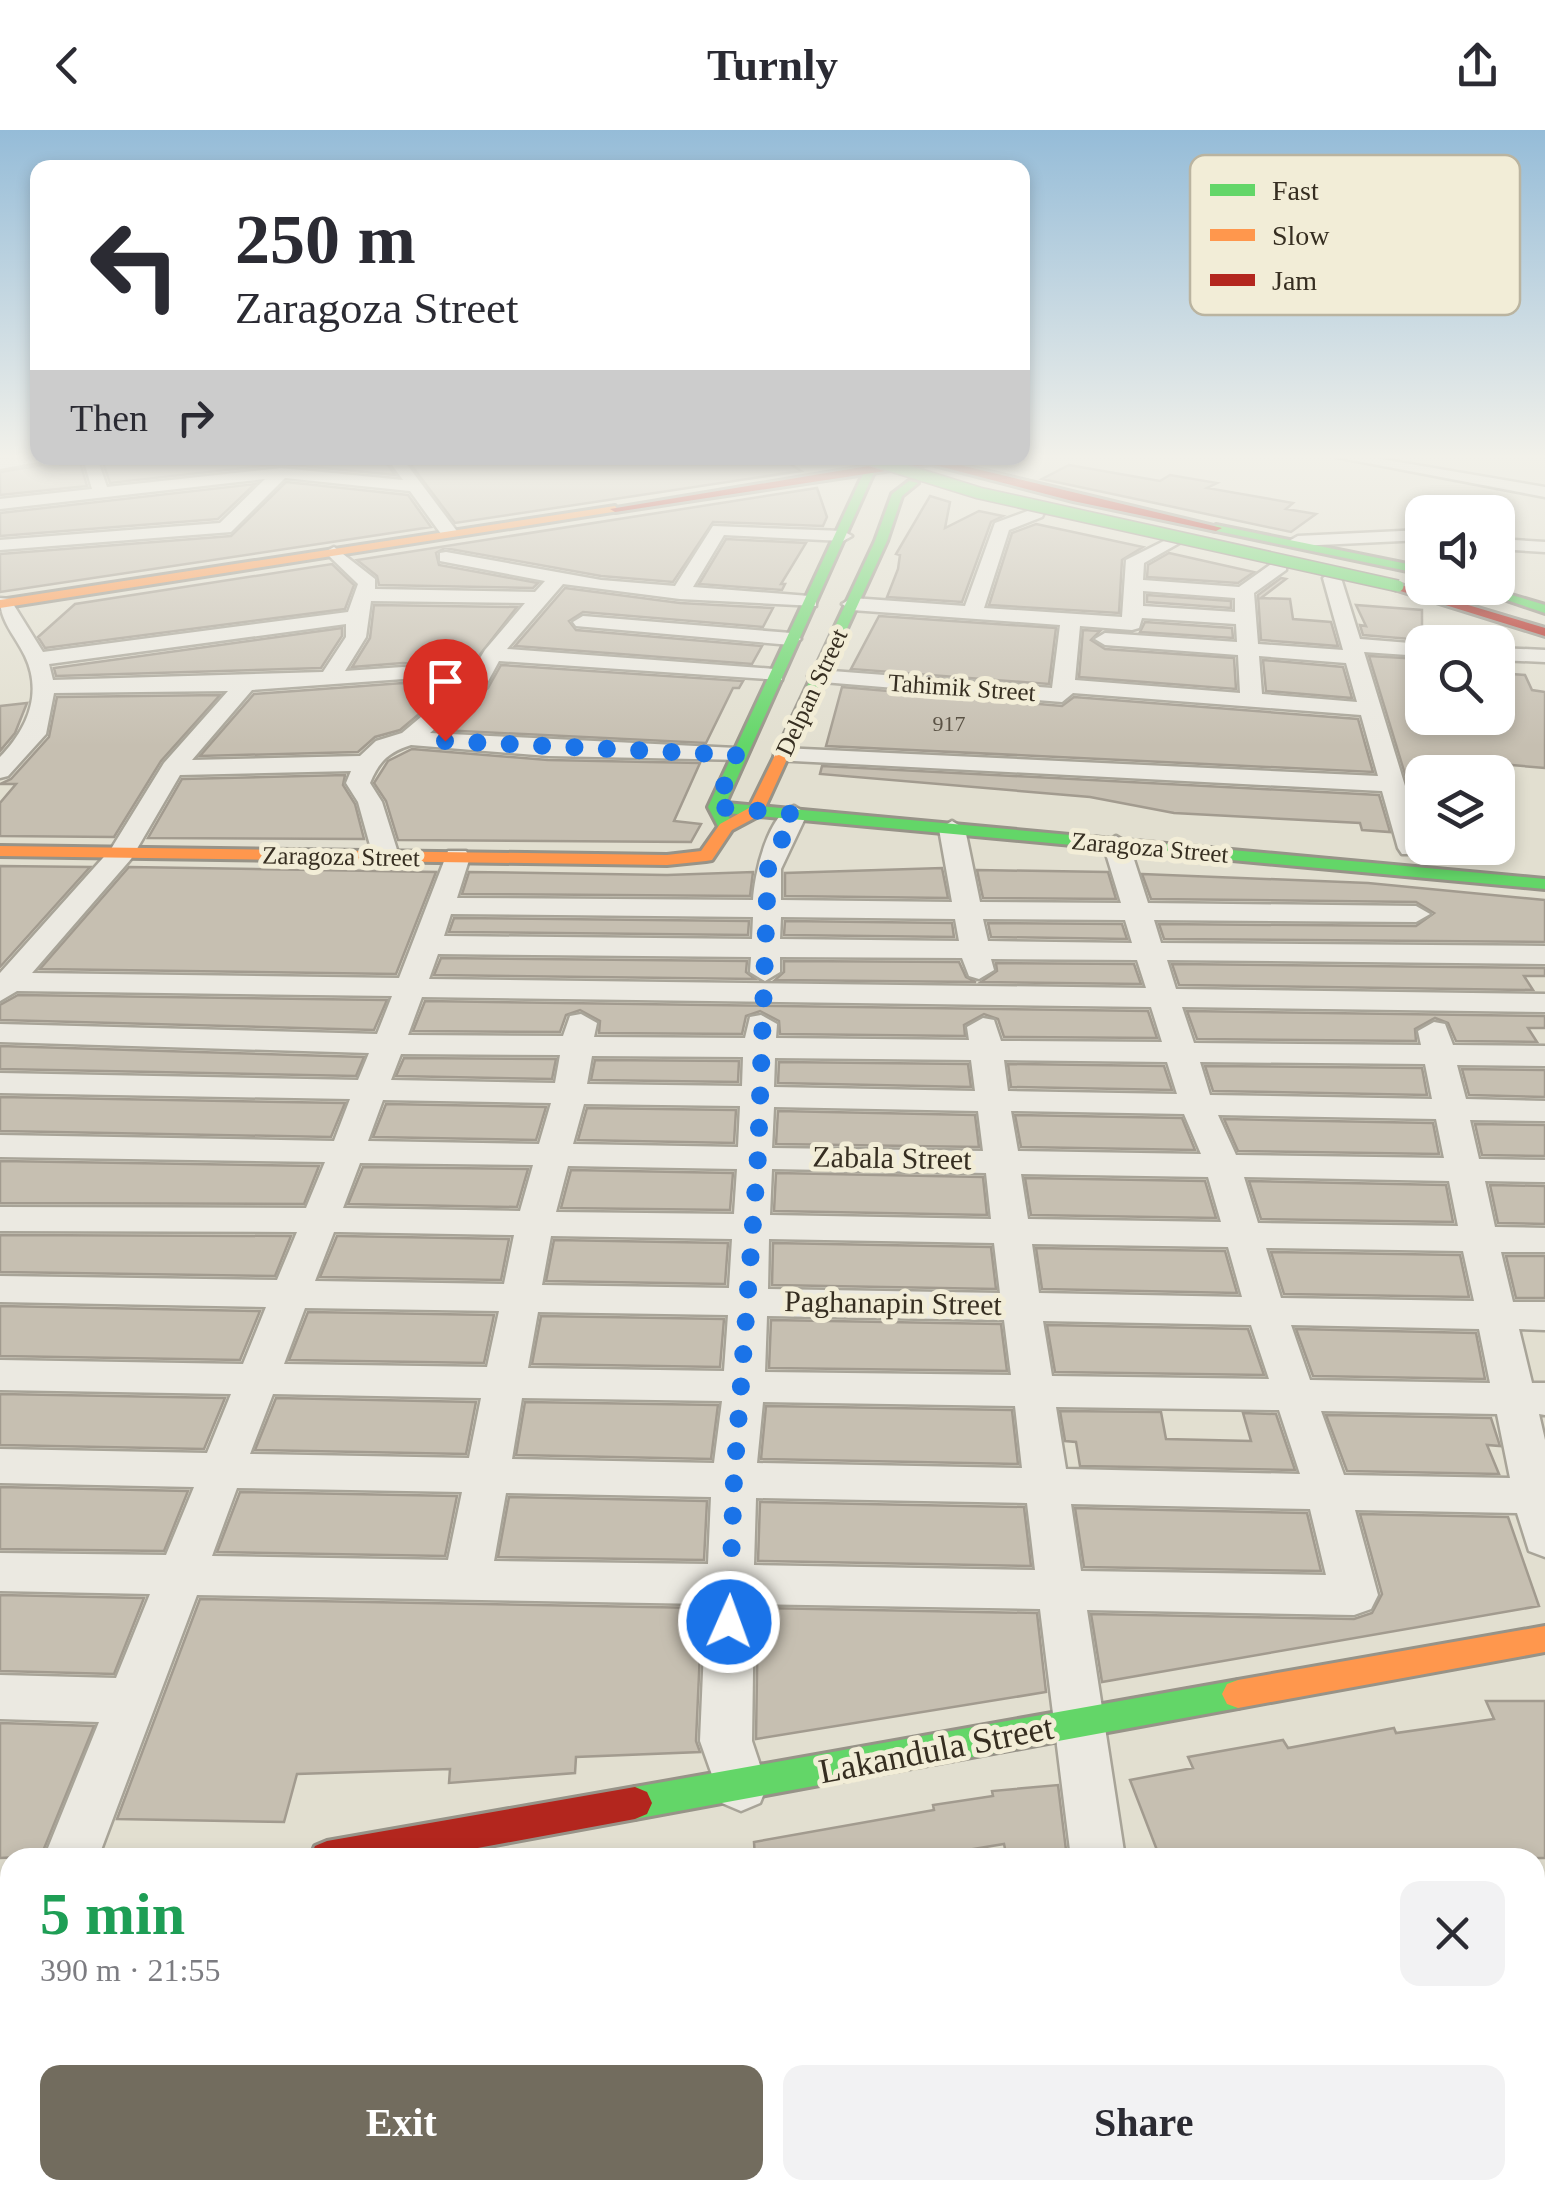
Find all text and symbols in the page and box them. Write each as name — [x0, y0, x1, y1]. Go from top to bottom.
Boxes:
icon: back — [40, 38, 95, 93]
icon: share — [1450, 38, 1505, 93]
text: Turnly — [707, 40, 838, 90]
legend — [1190, 155, 1520, 315]
text: Fast — [1272, 175, 1319, 206]
icon: left — [70, 200, 200, 330]
text: 250 m — [235, 201, 416, 278]
text: Slow — [1272, 220, 1330, 251]
text: Jam — [1272, 265, 1317, 296]
text: Zaragoza Street — [235, 283, 519, 333]
icon: right — [168, 390, 223, 445]
text: Then — [70, 397, 148, 439]
map controls — [1405, 495, 1515, 865]
button: sound — [1405, 495, 1515, 605]
street label: Delpan Street — [770, 624, 853, 760]
button: search — [1405, 625, 1515, 735]
pin — [403, 639, 488, 742]
icon: arrive — [418, 654, 473, 709]
street label: Tahimik Street — [887, 669, 1037, 706]
house number: 917 — [933, 711, 966, 736]
button: layers — [1405, 755, 1515, 865]
street label: Zaragoza Street — [1070, 827, 1230, 868]
street label: Zaragoza Street — [262, 842, 420, 871]
street label: Zabala Street — [812, 1140, 972, 1175]
street label: Paghanapin Street — [784, 1284, 1003, 1321]
position arrow — [677, 1570, 781, 1674]
street label: Lakandula Street — [816, 1708, 1057, 1791]
text: 5 min — [40, 1881, 185, 1947]
button: close — [1400, 1881, 1505, 1986]
text: 390 m · 21:55 — [40, 1952, 220, 1988]
button: Exit — [40, 2065, 763, 2180]
button: Share — [783, 2065, 1505, 2180]

